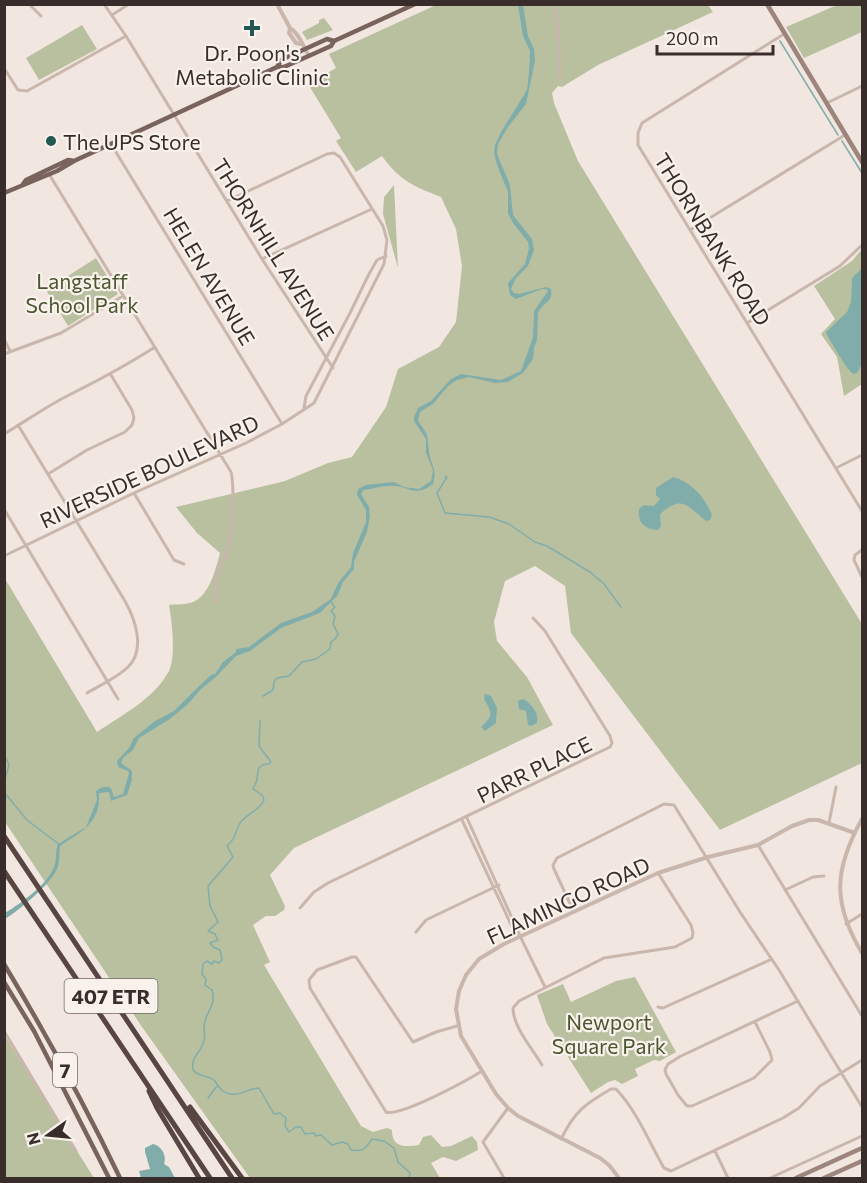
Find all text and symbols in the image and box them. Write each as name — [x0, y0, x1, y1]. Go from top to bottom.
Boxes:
scale bar — [657, 18, 772, 56]
marker: Dr. Poon's Metabolic Clinic — [243, 19, 261, 37]
text: 200 m — [666, 27, 719, 49]
place label: Dr. Poon's Metabolic Clinic — [175, 40, 329, 89]
place label: The UPS Store — [63, 129, 201, 154]
marker: The UPS Store — [44, 134, 58, 148]
street label: THORNBANK ROAD — [650, 148, 776, 330]
street label: THORNHILL AVENUE — [208, 154, 340, 344]
street label: HELEN AVENUE — [159, 203, 261, 349]
park label: Langstaff School Park — [25, 268, 139, 317]
street label: RIVERSIDE BOULEVARD — [36, 409, 262, 533]
street label: PARR PLACE — [473, 730, 595, 808]
street label: FLAMINGO ROAD — [482, 851, 654, 949]
road number: 407 ETR — [64, 979, 158, 1013]
park label: Newport Square Park — [552, 1009, 666, 1058]
road number: 7 — [53, 1053, 77, 1087]
north arrow — [18, 1105, 78, 1165]
text: N — [22, 1131, 44, 1147]

